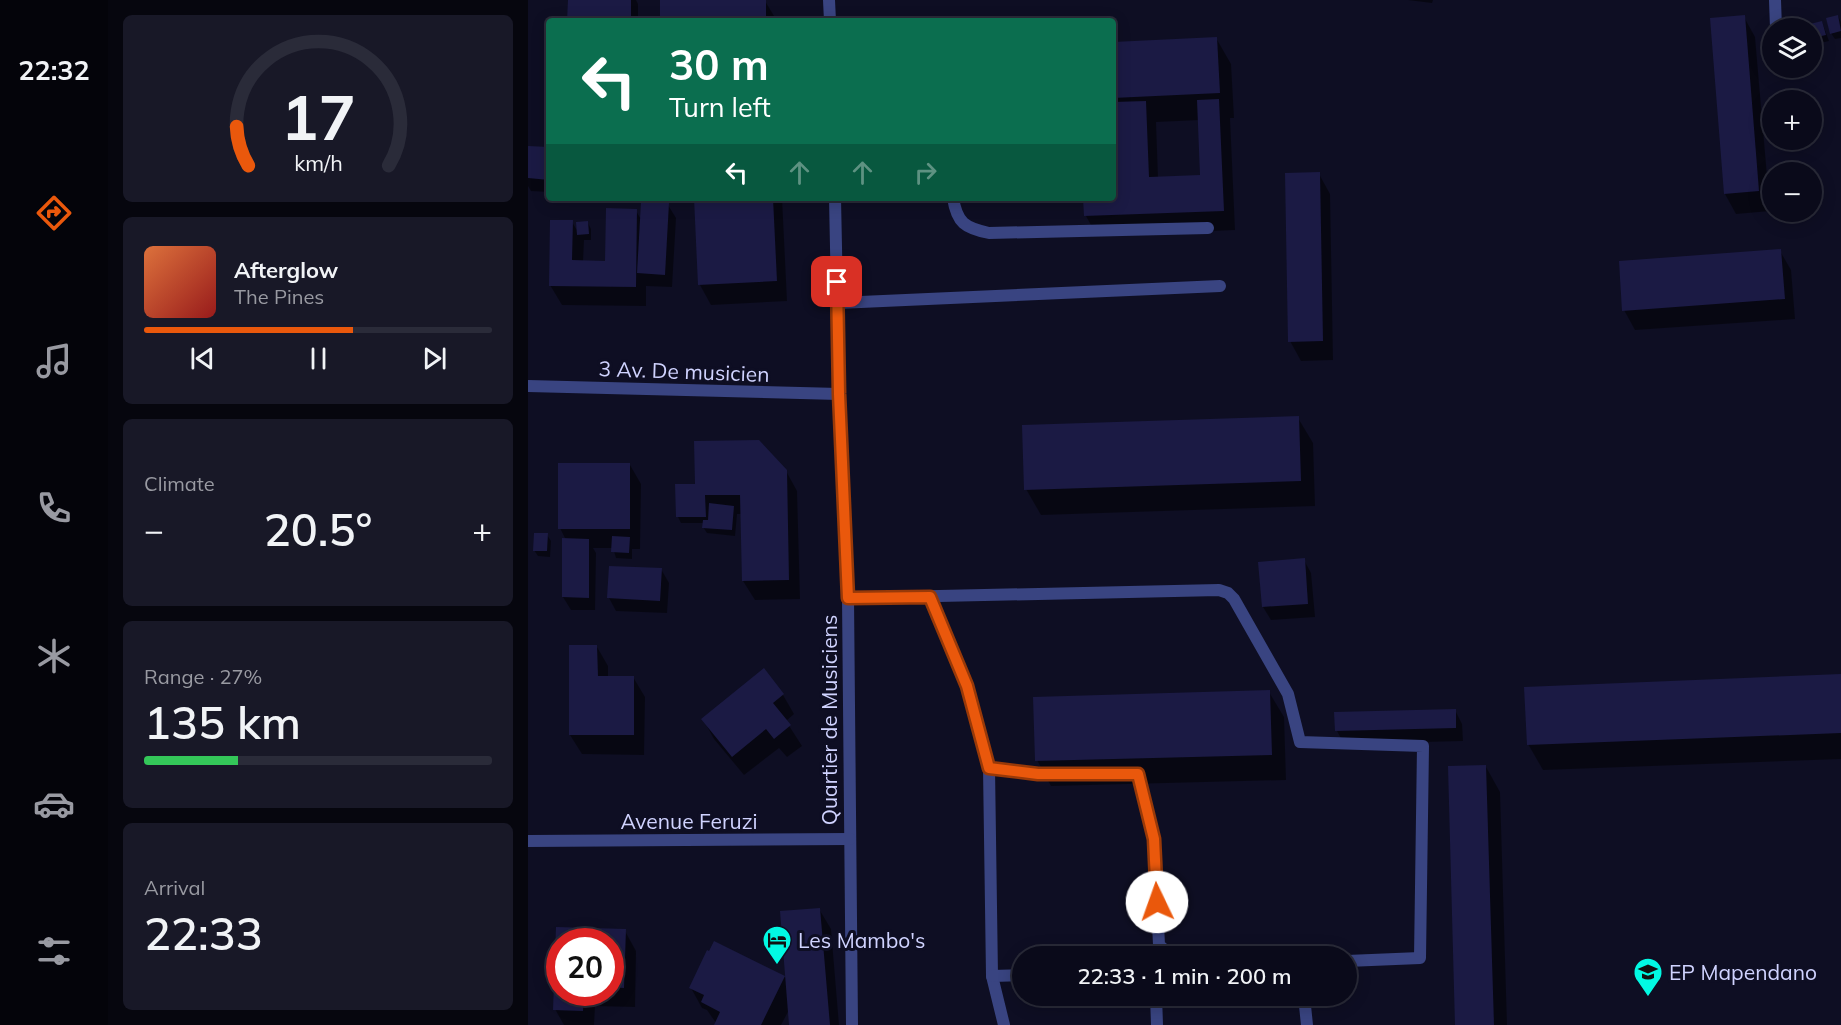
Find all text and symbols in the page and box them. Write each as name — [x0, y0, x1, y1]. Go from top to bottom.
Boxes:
map controls — [1762, 18, 1822, 222]
button: layers — [1762, 18, 1822, 78]
text: 30 m — [669, 38, 769, 91]
icon: left — [570, 42, 648, 120]
text: 22:32 — [18, 53, 90, 87]
text: 17 — [281, 77, 355, 156]
text: Turn left — [669, 90, 771, 124]
button: + — [1762, 90, 1822, 150]
text: km/h — [294, 149, 342, 176]
icon: left — [720, 156, 753, 189]
icon: ahead — [783, 156, 816, 189]
icon: ahead — [846, 156, 879, 189]
icon: right — [909, 156, 942, 189]
button: − — [1762, 162, 1822, 222]
icon: directions — [33, 192, 75, 234]
text: Afterglow — [234, 256, 338, 284]
pin — [811, 256, 862, 307]
icon: arrive — [820, 265, 853, 298]
text: The Pines — [234, 284, 324, 309]
icon: music — [33, 340, 75, 382]
icon: previous — [186, 342, 219, 375]
icon: pause — [302, 342, 335, 375]
icon: next — [418, 342, 451, 375]
street label: 3 Av. De musicien — [598, 355, 770, 387]
text: Climate — [144, 471, 215, 496]
icon: phone — [33, 487, 75, 529]
text: 20.5° — [264, 501, 372, 557]
text: − — [144, 509, 164, 550]
text: + — [472, 509, 492, 550]
street label: Quartier de Musiciens — [816, 615, 842, 825]
icon: climate — [33, 635, 75, 677]
text: Range · 27% — [144, 664, 262, 689]
text: 135 km — [144, 694, 301, 750]
icon: car — [33, 783, 75, 825]
street label: Avenue Feruzi — [620, 808, 758, 834]
position arrow — [1125, 870, 1189, 934]
text: Arrival — [144, 875, 205, 900]
text: 22:33 — [144, 905, 263, 961]
hotel icon: Les Mambo's — [761, 924, 793, 966]
place label: Les Mambo's — [798, 927, 925, 953]
speed limit sign: 20 — [546, 928, 624, 1006]
icon: filters — [33, 930, 75, 972]
school or university icon: EP Mapendano — [1632, 956, 1664, 998]
place label: EP Mapendano — [1669, 959, 1817, 985]
text: 22:33 · 1 min · 200 m — [1077, 962, 1292, 990]

